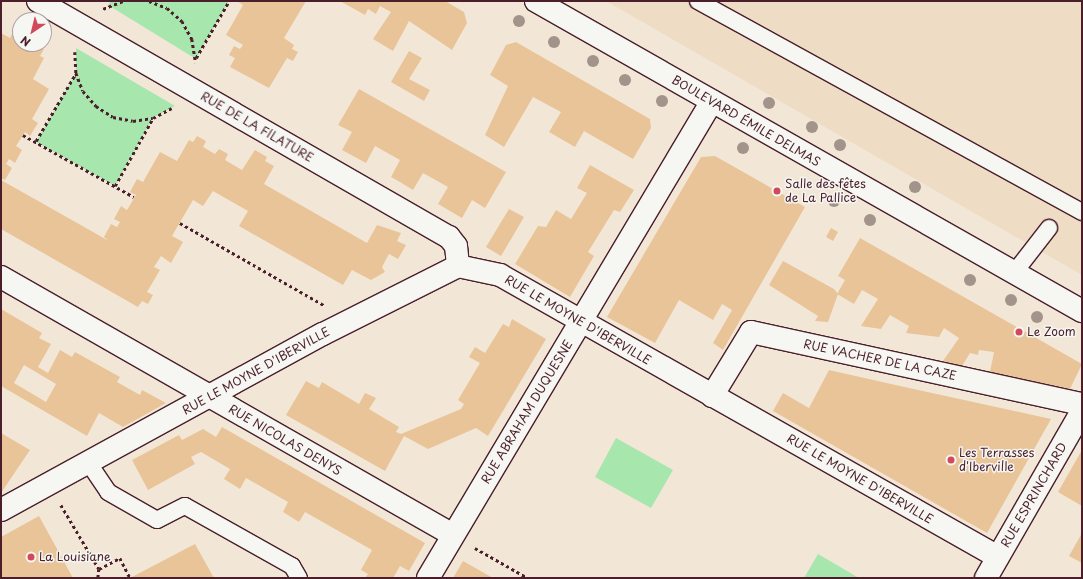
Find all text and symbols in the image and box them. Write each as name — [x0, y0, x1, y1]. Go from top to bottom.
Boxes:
north arrow — [12, 12, 52, 52]
text: N — [17, 32, 34, 51]
street label: BOULEVARD ÉMILE DELMAS — [669, 72, 823, 170]
street label: RUE DE LA FILATURE — [198, 89, 316, 165]
place label: Salle des fêtes de La Pallice — [785, 177, 867, 205]
marker: Salle des fêtes de La Pallice — [772, 186, 782, 196]
street label: RUE LE MOYNE D'IBERVILLE — [501, 272, 655, 368]
street label: RUE LE MOYNE D'IBERVILLE — [179, 324, 333, 418]
place label: Le Zoom — [1027, 325, 1076, 339]
marker: Le Zoom — [1014, 327, 1024, 337]
street label: RUE VACHER DE LA CAZE — [801, 336, 959, 384]
street label: RUE ABRAHAM DUQUESNE — [478, 337, 576, 487]
street label: RUE NICOLAS DENYS — [225, 401, 345, 479]
street label: RUE LE MOYNE D'IBERVILLE — [783, 431, 937, 527]
street label: RUE ESPRINCHARD — [998, 440, 1070, 550]
place label: Les Terrasses d'Iberville — [959, 446, 1035, 474]
marker: Les Terrasses d'Iberville — [946, 455, 956, 465]
place label: La Louisiane — [39, 550, 111, 564]
marker: La Louisiane — [26, 552, 36, 562]

